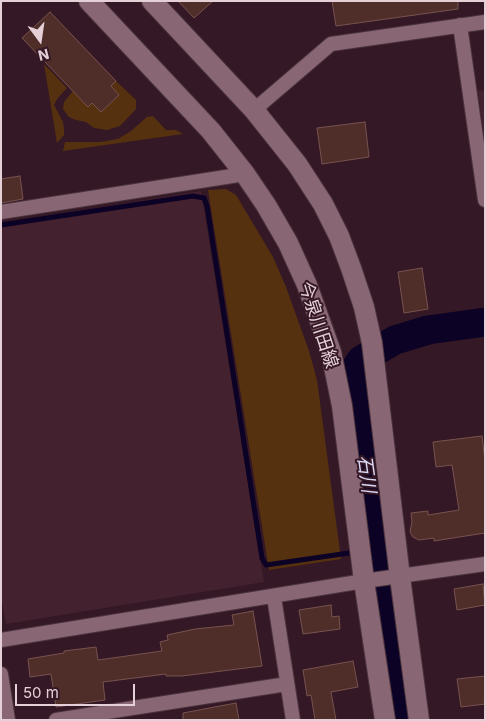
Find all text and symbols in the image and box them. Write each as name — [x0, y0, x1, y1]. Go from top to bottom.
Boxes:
north arrow — [15, 15, 65, 65]
text: N — [37, 45, 51, 65]
street label: 今泉川田線 — [294, 279, 342, 371]
water label: 石川 — [352, 454, 380, 494]
scale bar — [18, 674, 138, 706]
text: 50 m — [23, 683, 59, 702]

